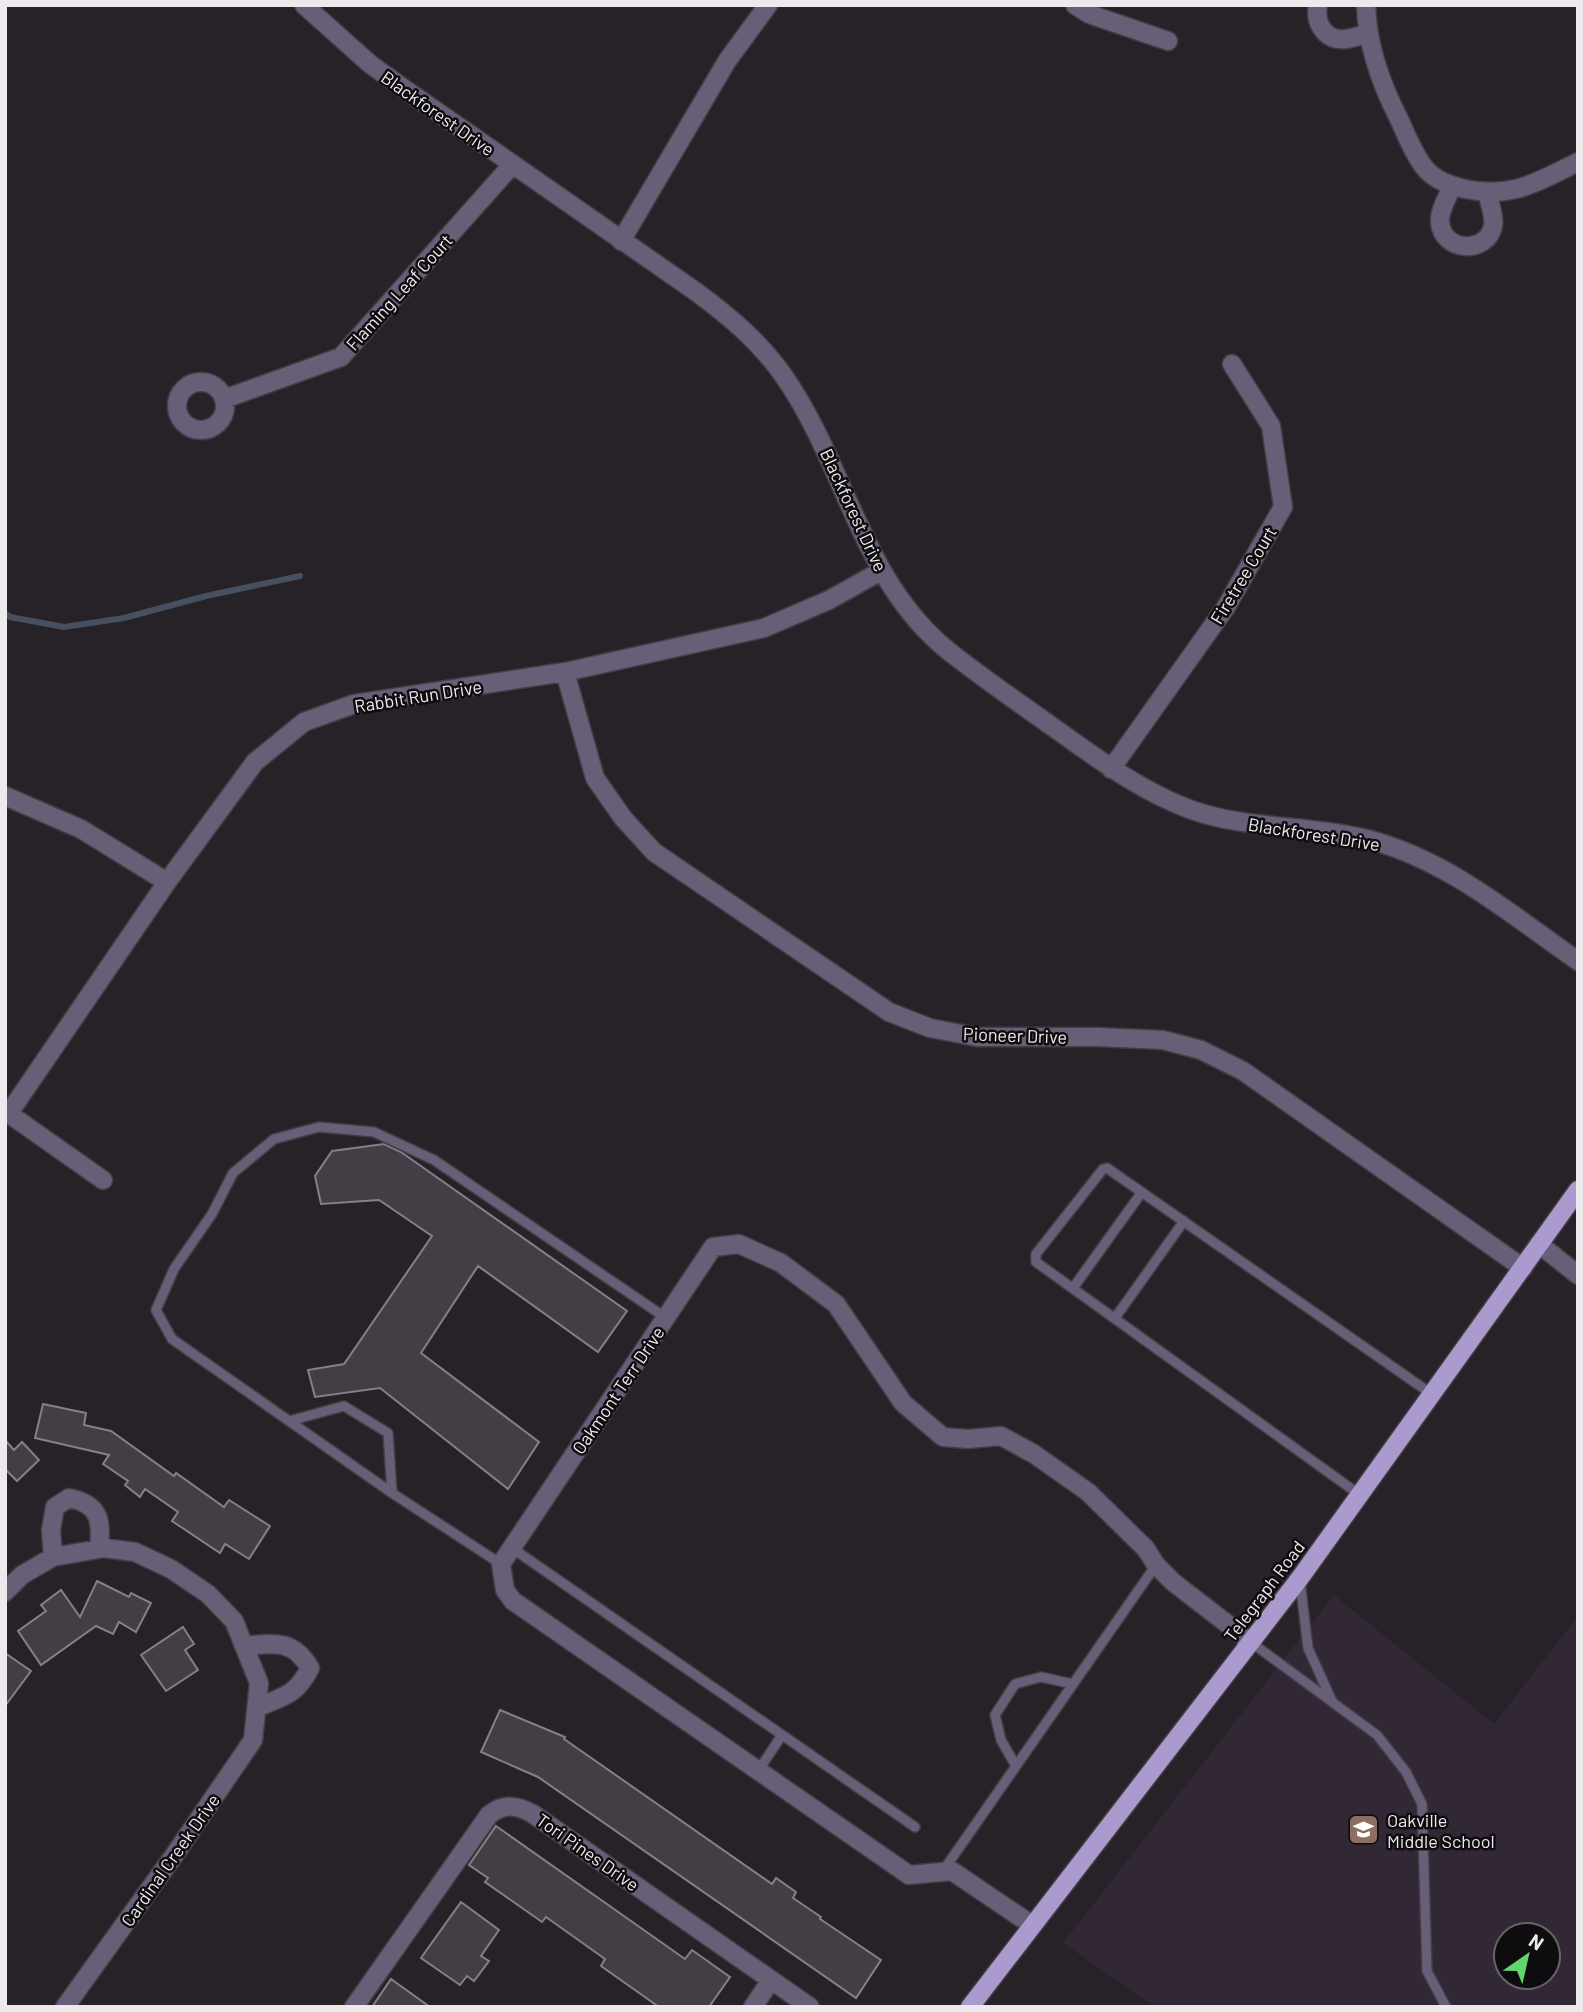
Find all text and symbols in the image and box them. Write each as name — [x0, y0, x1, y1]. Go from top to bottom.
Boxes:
street label: Blackforest Drive — [377, 66, 499, 160]
street label: Flaming Leaf Court — [341, 229, 457, 355]
street label: Blackforest Drive — [816, 445, 892, 575]
street label: Firetree Court — [1205, 522, 1281, 628]
street label: Rabbit Run Drive — [353, 675, 483, 717]
street label: Blackforest Drive — [1247, 813, 1381, 855]
street label: Pioneer Drive — [963, 1022, 1067, 1048]
street label: Oakmont Terr Drive — [567, 1322, 669, 1458]
street label: Telegraph Road — [1219, 1536, 1309, 1646]
street label: Cardinal Creek Drive — [116, 1789, 224, 1931]
street label: Tori Pines Drive — [532, 1809, 644, 1895]
place label: Oakville Middle School — [1387, 1809, 1495, 1852]
school or university icon: Oakville Middle School — [1347, 1813, 1381, 1847]
north arrow — [1492, 1921, 1562, 1991]
text: N — [1525, 1928, 1548, 1955]

